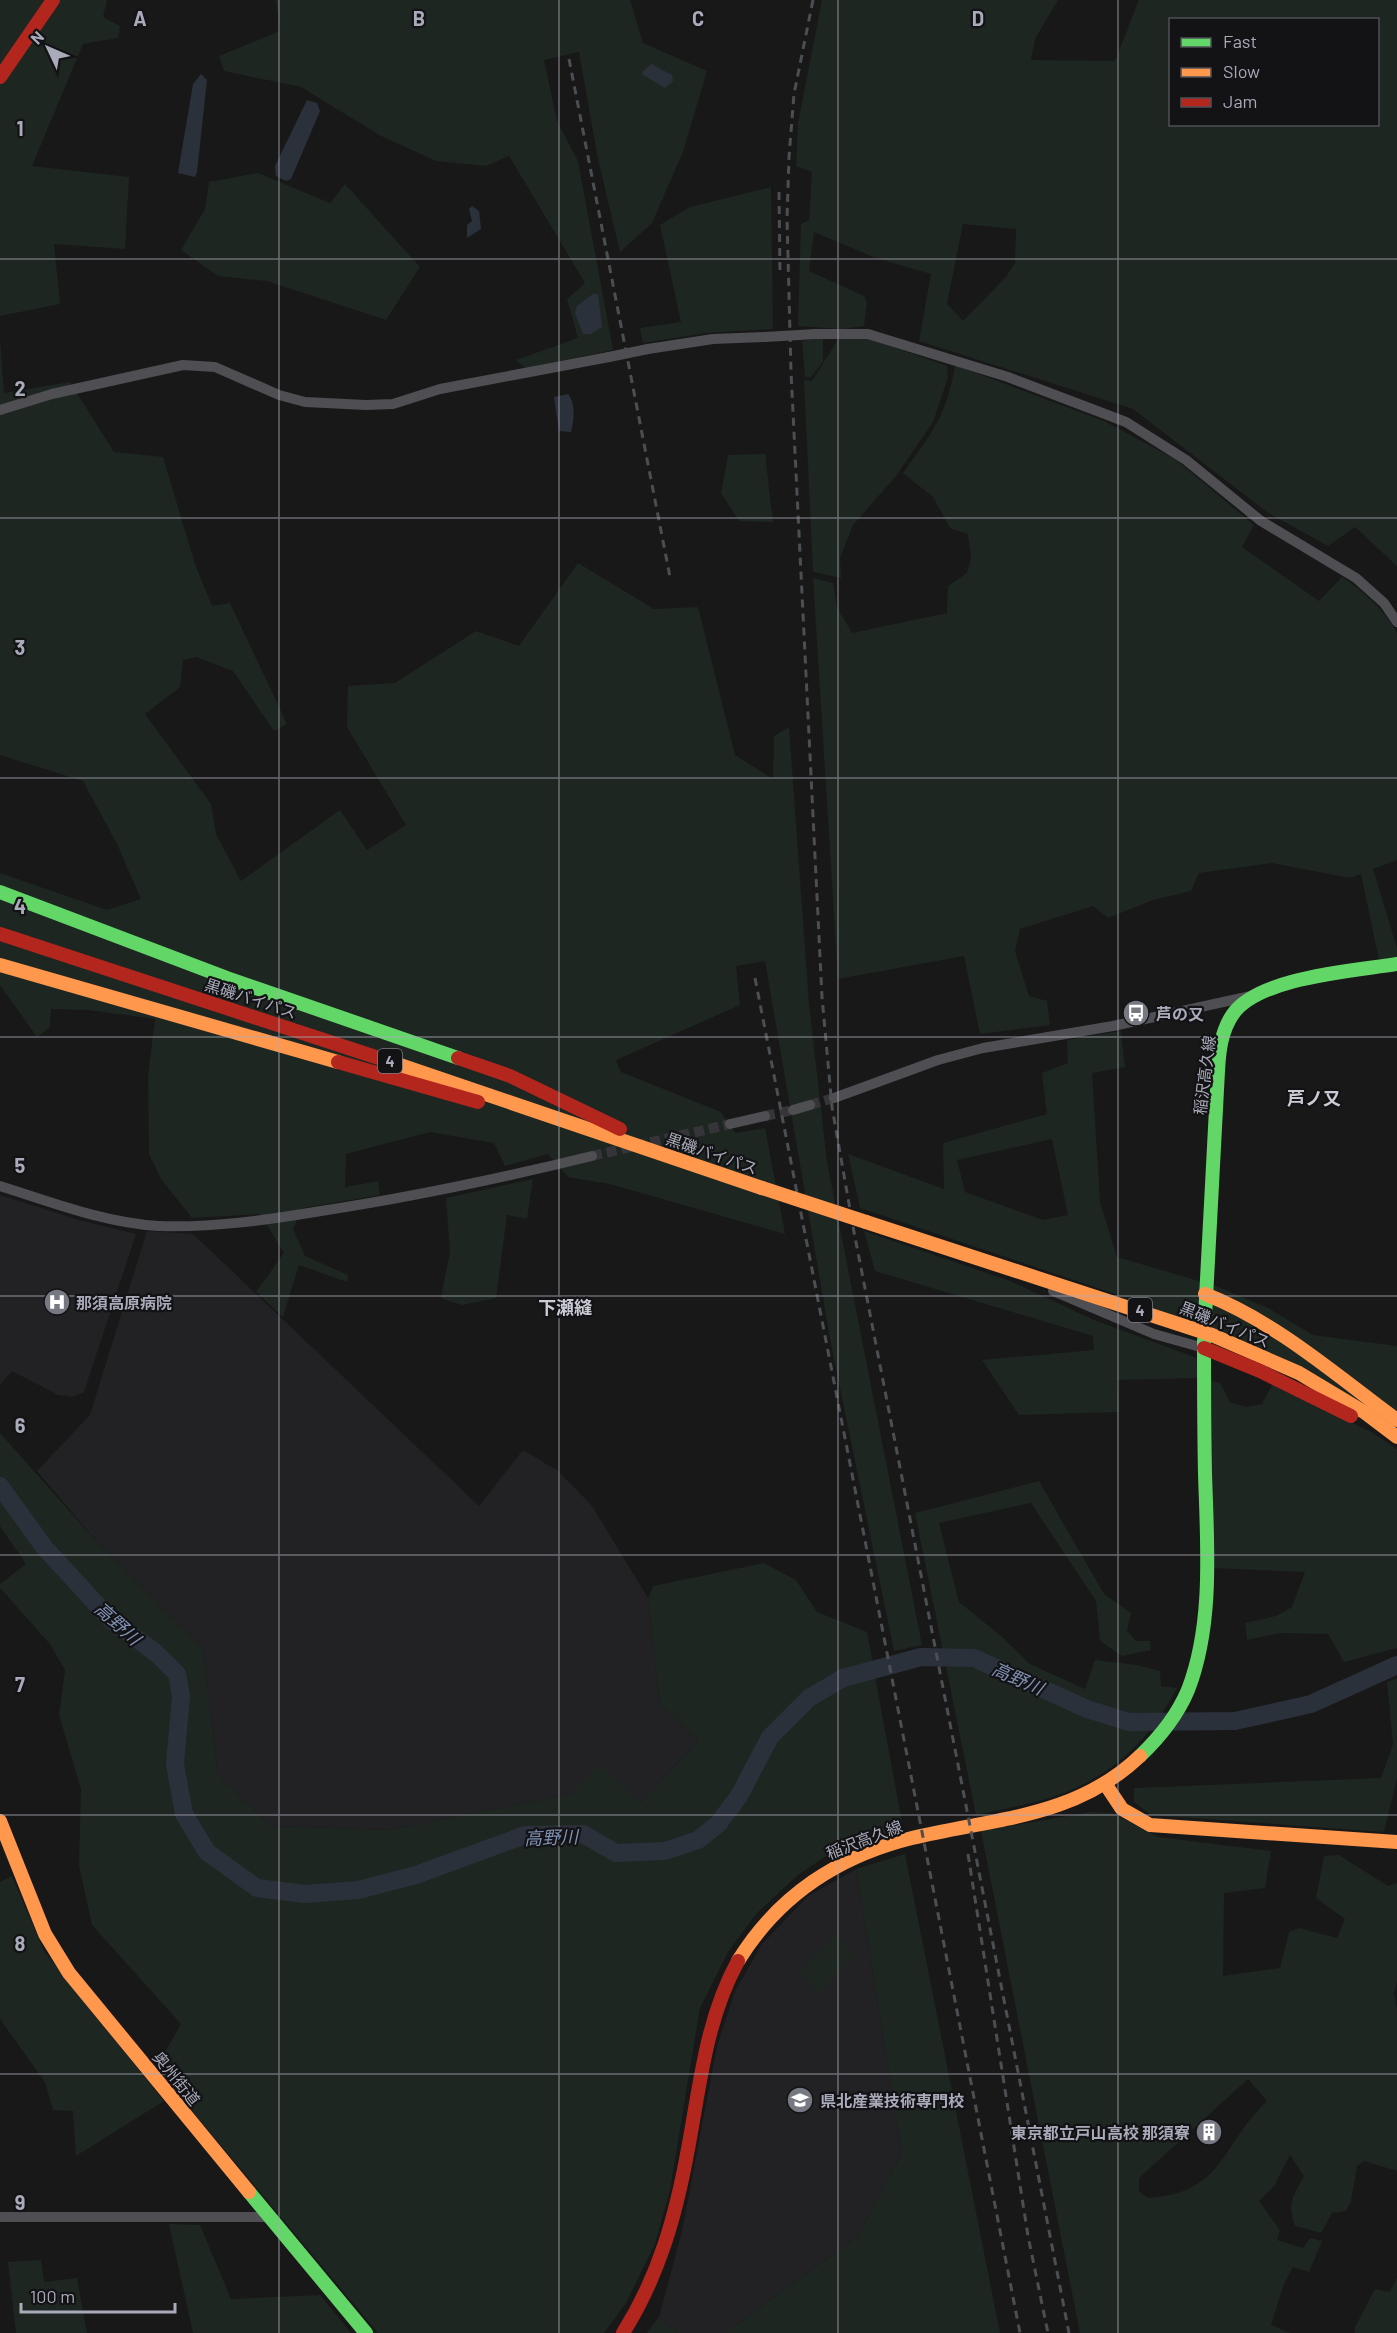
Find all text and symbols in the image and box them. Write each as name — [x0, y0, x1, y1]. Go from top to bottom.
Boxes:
text: A — [133, 6, 147, 30]
text: B — [413, 6, 425, 30]
text: C — [692, 6, 704, 30]
text: D — [972, 6, 984, 30]
north arrow — [18, 18, 78, 78]
legend — [1169, 18, 1379, 126]
text: N — [26, 27, 47, 48]
text: Fast — [1223, 30, 1257, 52]
text: Slow — [1223, 60, 1260, 82]
text: Jam — [1223, 90, 1257, 112]
text: 1 — [16, 116, 24, 140]
text: 2 — [14, 376, 26, 400]
text: 3 — [15, 635, 25, 659]
text: 4 — [14, 894, 26, 918]
street label: 黒磯バイパス — [203, 974, 299, 1022]
bus stop icon: 芦の又 — [1121, 998, 1151, 1028]
place label: 芦の又 — [1156, 1004, 1204, 1023]
street label: 稲沢高久線 — [1190, 1034, 1218, 1116]
road number: 4 — [378, 1049, 402, 1073]
district label: 芦ノ又 — [1287, 1087, 1341, 1109]
street label: 黒磯バイパス — [664, 1128, 760, 1178]
text: 5 — [15, 1153, 26, 1177]
hospital icon: 那須高原病院 — [42, 1287, 72, 1317]
place label: 那須高原病院 — [76, 1293, 172, 1312]
district label: 下瀬縫 — [538, 1296, 593, 1318]
street label: 黒磯バイパス — [1177, 1297, 1273, 1351]
road number: 4 — [1128, 1298, 1152, 1322]
text: 6 — [15, 1413, 26, 1437]
water label: 高野川 — [91, 1597, 147, 1651]
water label: 高野川 — [989, 1657, 1049, 1700]
text: 7 — [15, 1672, 25, 1696]
street label: 稲沢高久線 — [823, 1816, 905, 1862]
water label: 高野川 — [524, 1825, 580, 1849]
text: 8 — [15, 1931, 26, 1955]
street label: 奥州街道 — [149, 2047, 205, 2109]
school or university icon: 県北産業技術専門校 — [785, 2085, 815, 2115]
place label: 県北産業技術専門校 — [820, 2091, 964, 2110]
building icon: 東京都立戸山高校 那須寮 — [1194, 2117, 1224, 2147]
place label: 東京都立戸山高校 那須寮 — [1011, 2123, 1190, 2142]
text: 9 — [15, 2190, 25, 2214]
scale bar — [21, 2276, 176, 2314]
text: 100 m — [30, 2285, 75, 2307]

